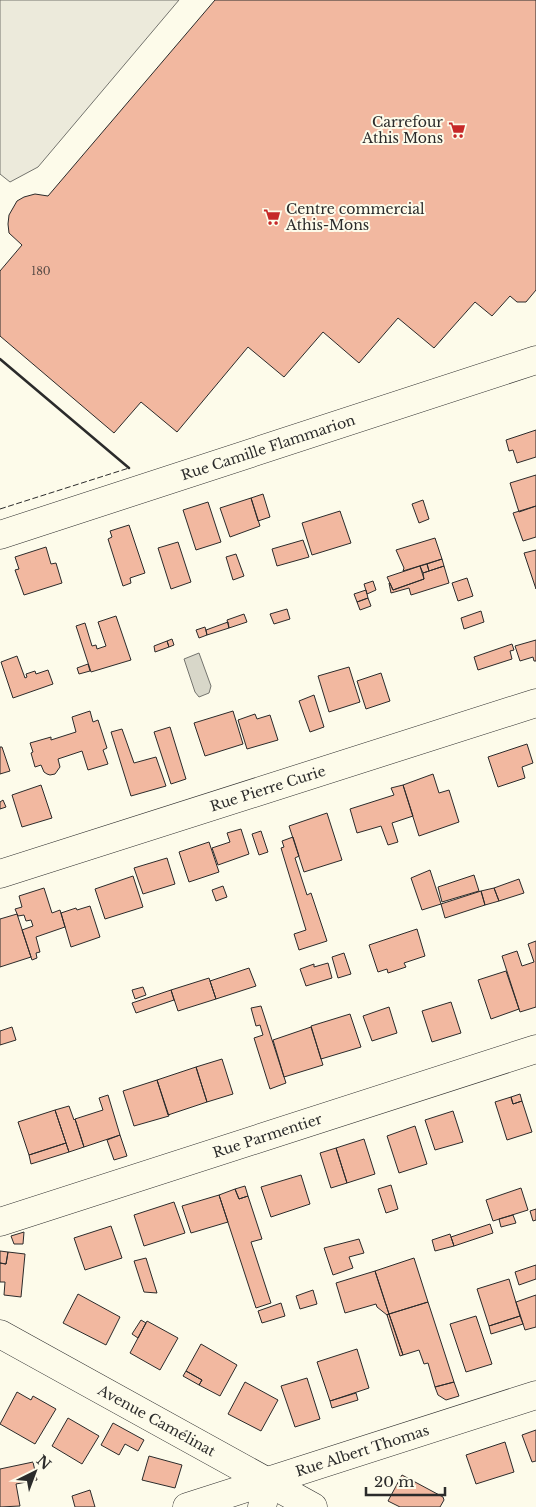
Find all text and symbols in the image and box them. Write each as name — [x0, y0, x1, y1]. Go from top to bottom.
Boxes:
place label: Carrefour Athis Mons — [361, 113, 443, 147]
supermarket icon: Carrefour Athis Mons — [447, 120, 467, 140]
place label: Centre commercial Athis-Mons — [285, 200, 425, 234]
supermarket icon: Centre commercial Athis-Mons — [262, 207, 282, 227]
house number: 180 — [31, 264, 51, 278]
street label: Rue Camille Flammarion — [179, 411, 358, 484]
street label: Rue Pierre Curie — [208, 762, 328, 815]
street label: Rue Parmentier — [210, 1110, 325, 1162]
street label: Avenue Camélinat — [94, 1380, 219, 1461]
street label: Rue Albert Thomas — [293, 1421, 431, 1481]
north arrow — [10, 1447, 60, 1497]
text: N — [33, 1451, 55, 1473]
scale bar — [366, 1464, 445, 1496]
text: 20 m — [374, 1472, 414, 1491]

